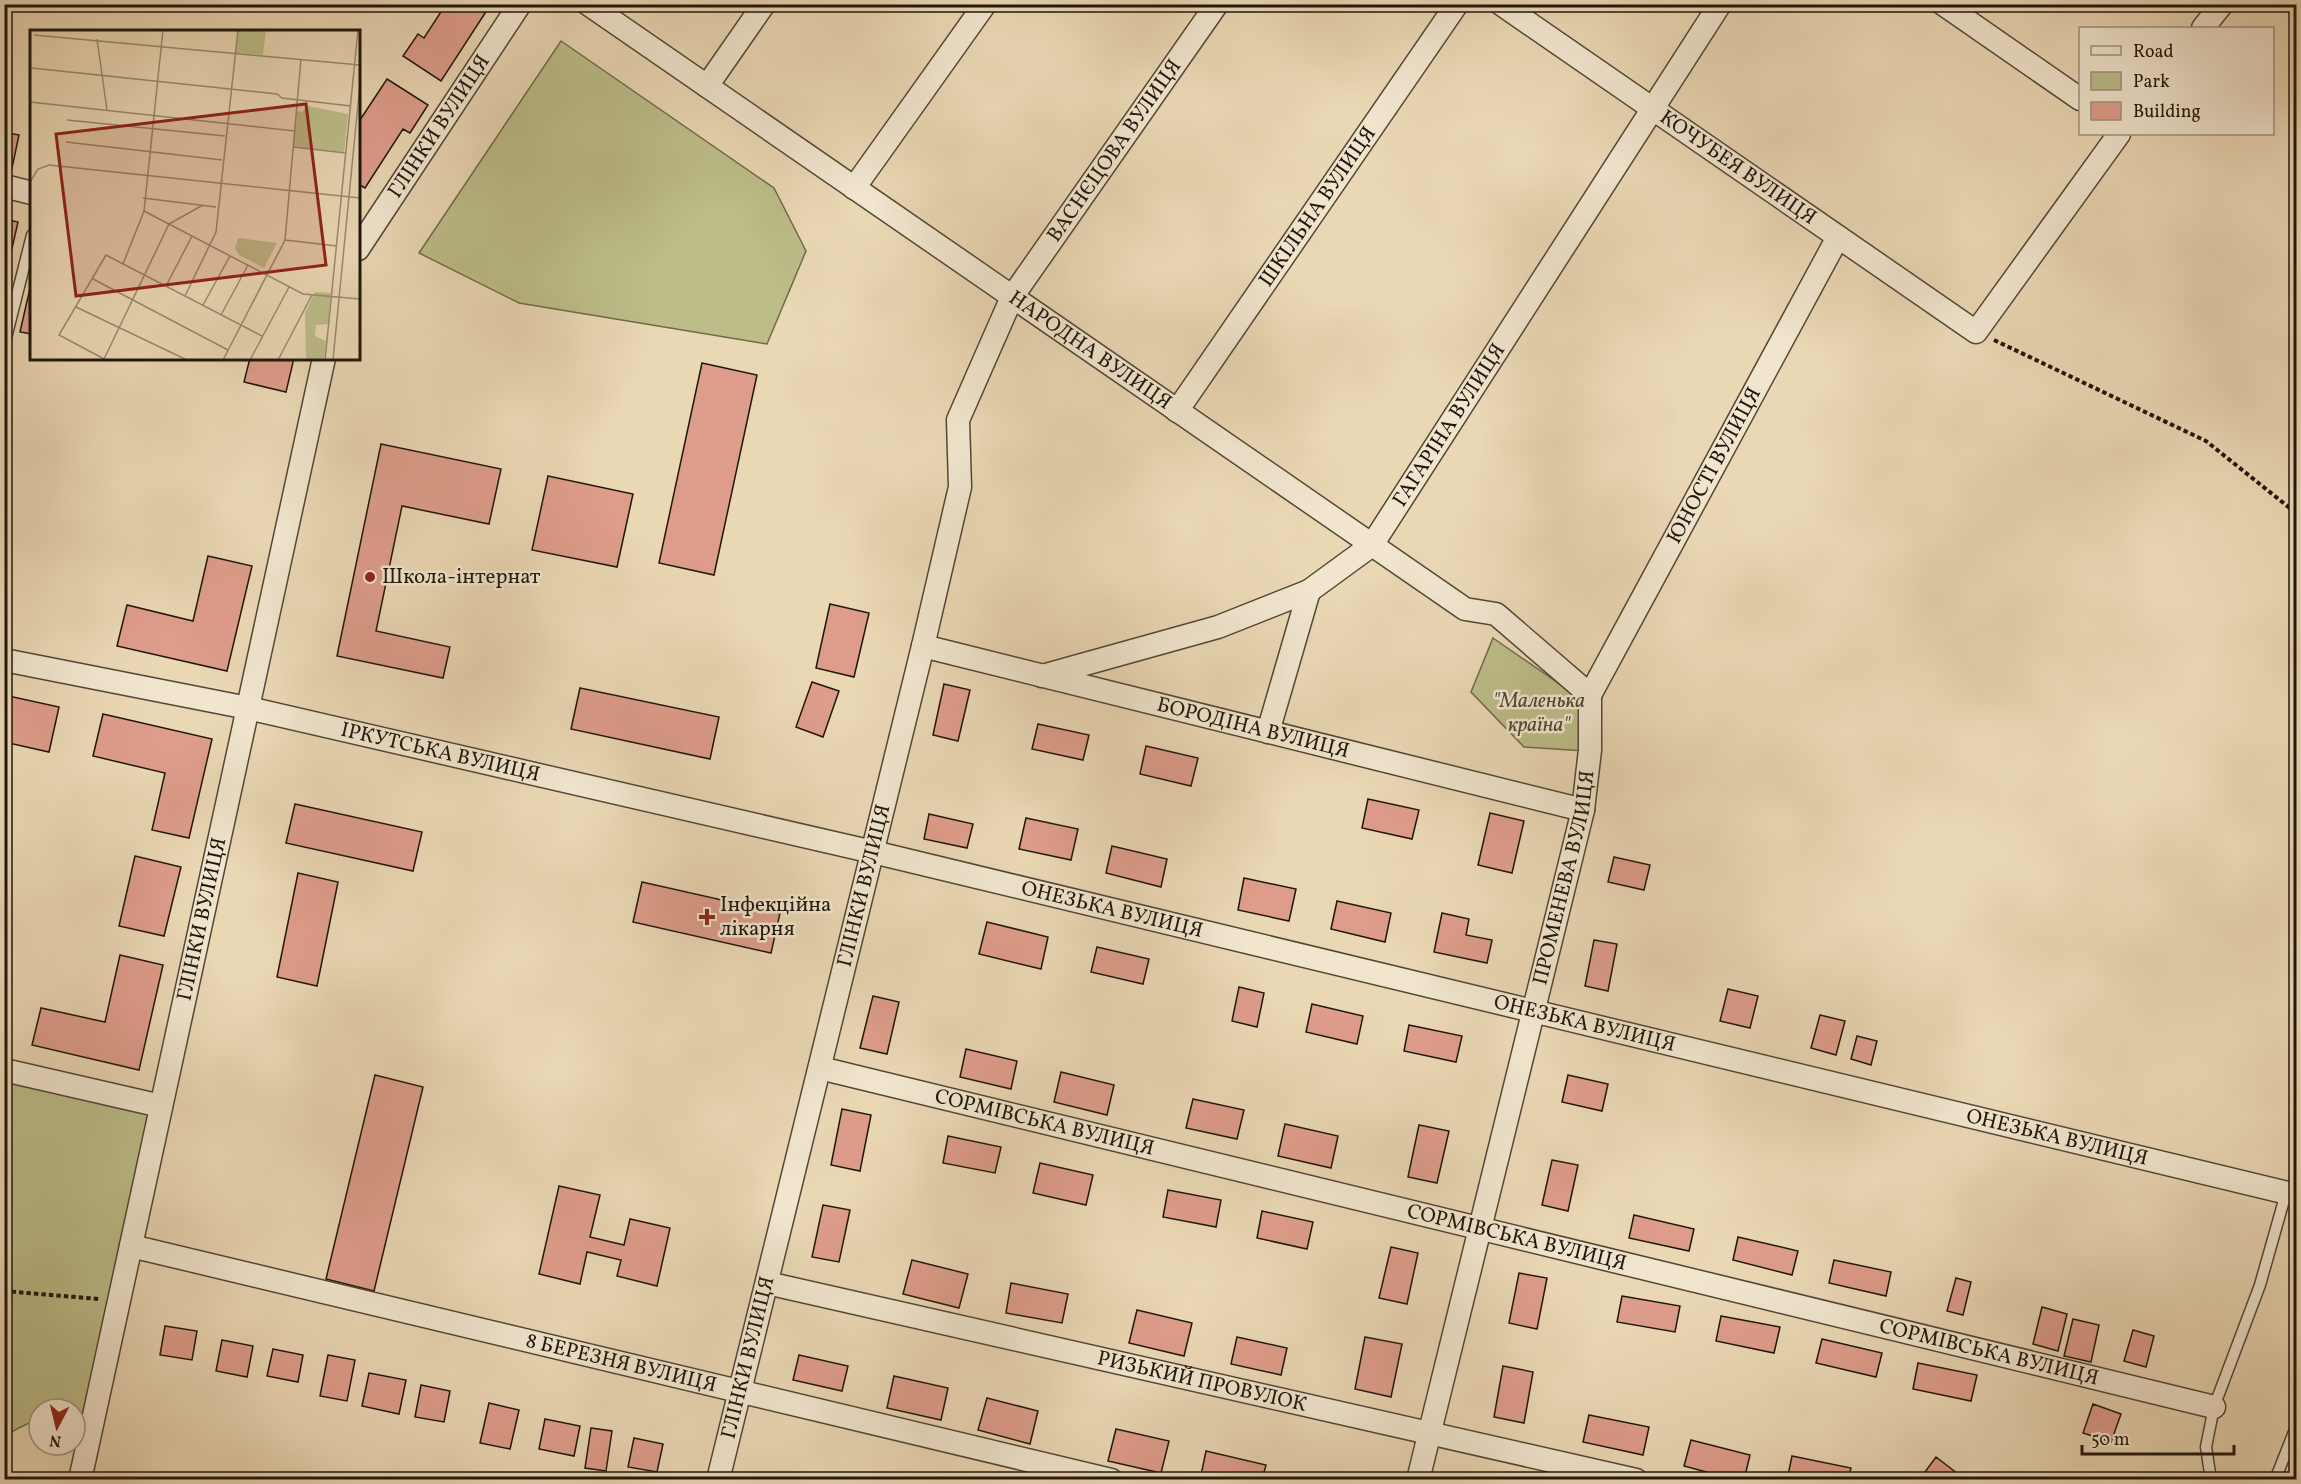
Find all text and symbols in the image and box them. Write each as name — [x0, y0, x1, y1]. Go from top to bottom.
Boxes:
legend — [2079, 27, 2274, 135]
inset map — [30, 30, 360, 360]
text: Road — [2133, 40, 2174, 65]
street label: ГЛІНКИ ВУЛИЦЯ — [381, 49, 497, 204]
street label: ВАСНЄЦОВА ВУЛИЦЯ — [1040, 53, 1189, 248]
text: Park — [2133, 70, 2170, 95]
text: Building — [2133, 100, 2201, 125]
street label: КОЧУБЕЯ ВУЛИЦЯ — [1654, 103, 1822, 232]
street label: ШКІЛЬНА ВУЛИЦЯ — [1252, 121, 1383, 293]
street label: НАРОДНА ВУЛИЦЯ — [1003, 284, 1177, 417]
street label: ГАГАРІНА ВУЛИЦЯ — [1386, 338, 1512, 513]
street label: ЮНОСТІ ВУЛИЦЯ — [1660, 382, 1768, 549]
place label: Школа-інтернат — [382, 563, 541, 592]
marker: Школа-інтернат — [363, 570, 377, 584]
park label: "Маленька країна" — [1493, 687, 1585, 740]
street label: БОРОДІНА ВУЛИЦЯ — [1154, 690, 1352, 766]
street label: ІРКУТСЬКА ВУЛИЦЯ — [338, 715, 543, 789]
street label: ПРОМЕНЕВА ВУЛИЦЯ — [1526, 769, 1602, 988]
street label: ГЛІНКИ ВУЛИЦЯ — [830, 801, 898, 970]
street label: ГЛІНКИ ВУЛИЦЯ — [170, 835, 234, 1004]
street label: ОНЕЗЬКА ВУЛИЦЯ — [1018, 874, 1206, 946]
place label: Інфекційна лікарня — [720, 891, 831, 944]
marker: Інфекційна лікарня — [698, 908, 716, 926]
street label: ОНЕЗЬКА ВУЛИЦЯ — [1491, 988, 1678, 1059]
street label: СОРМІВСЬКА ВУЛИЦЯ — [932, 1082, 1157, 1163]
street label: ОНЕЗЬКА ВУЛИЦЯ — [1963, 1102, 2151, 1173]
street label: СОРМІВСЬКА ВУЛИЦЯ — [1404, 1197, 1629, 1278]
street label: ГЛІНКИ ВУЛИЦЯ — [714, 1273, 782, 1442]
street label: СОРМІВСЬКА ВУЛИЦЯ — [1876, 1312, 2102, 1393]
street label: 8 БЕРЕЗНЯ ВУЛИЦЯ — [523, 1326, 720, 1400]
street label: РИЗЬКИЙ ПРОВУЛОК — [1094, 1344, 1310, 1419]
north arrow — [27, 1397, 87, 1457]
scale bar — [2082, 1418, 2234, 1456]
text: N — [48, 1428, 63, 1452]
text: 50 m — [2091, 1428, 2130, 1453]

